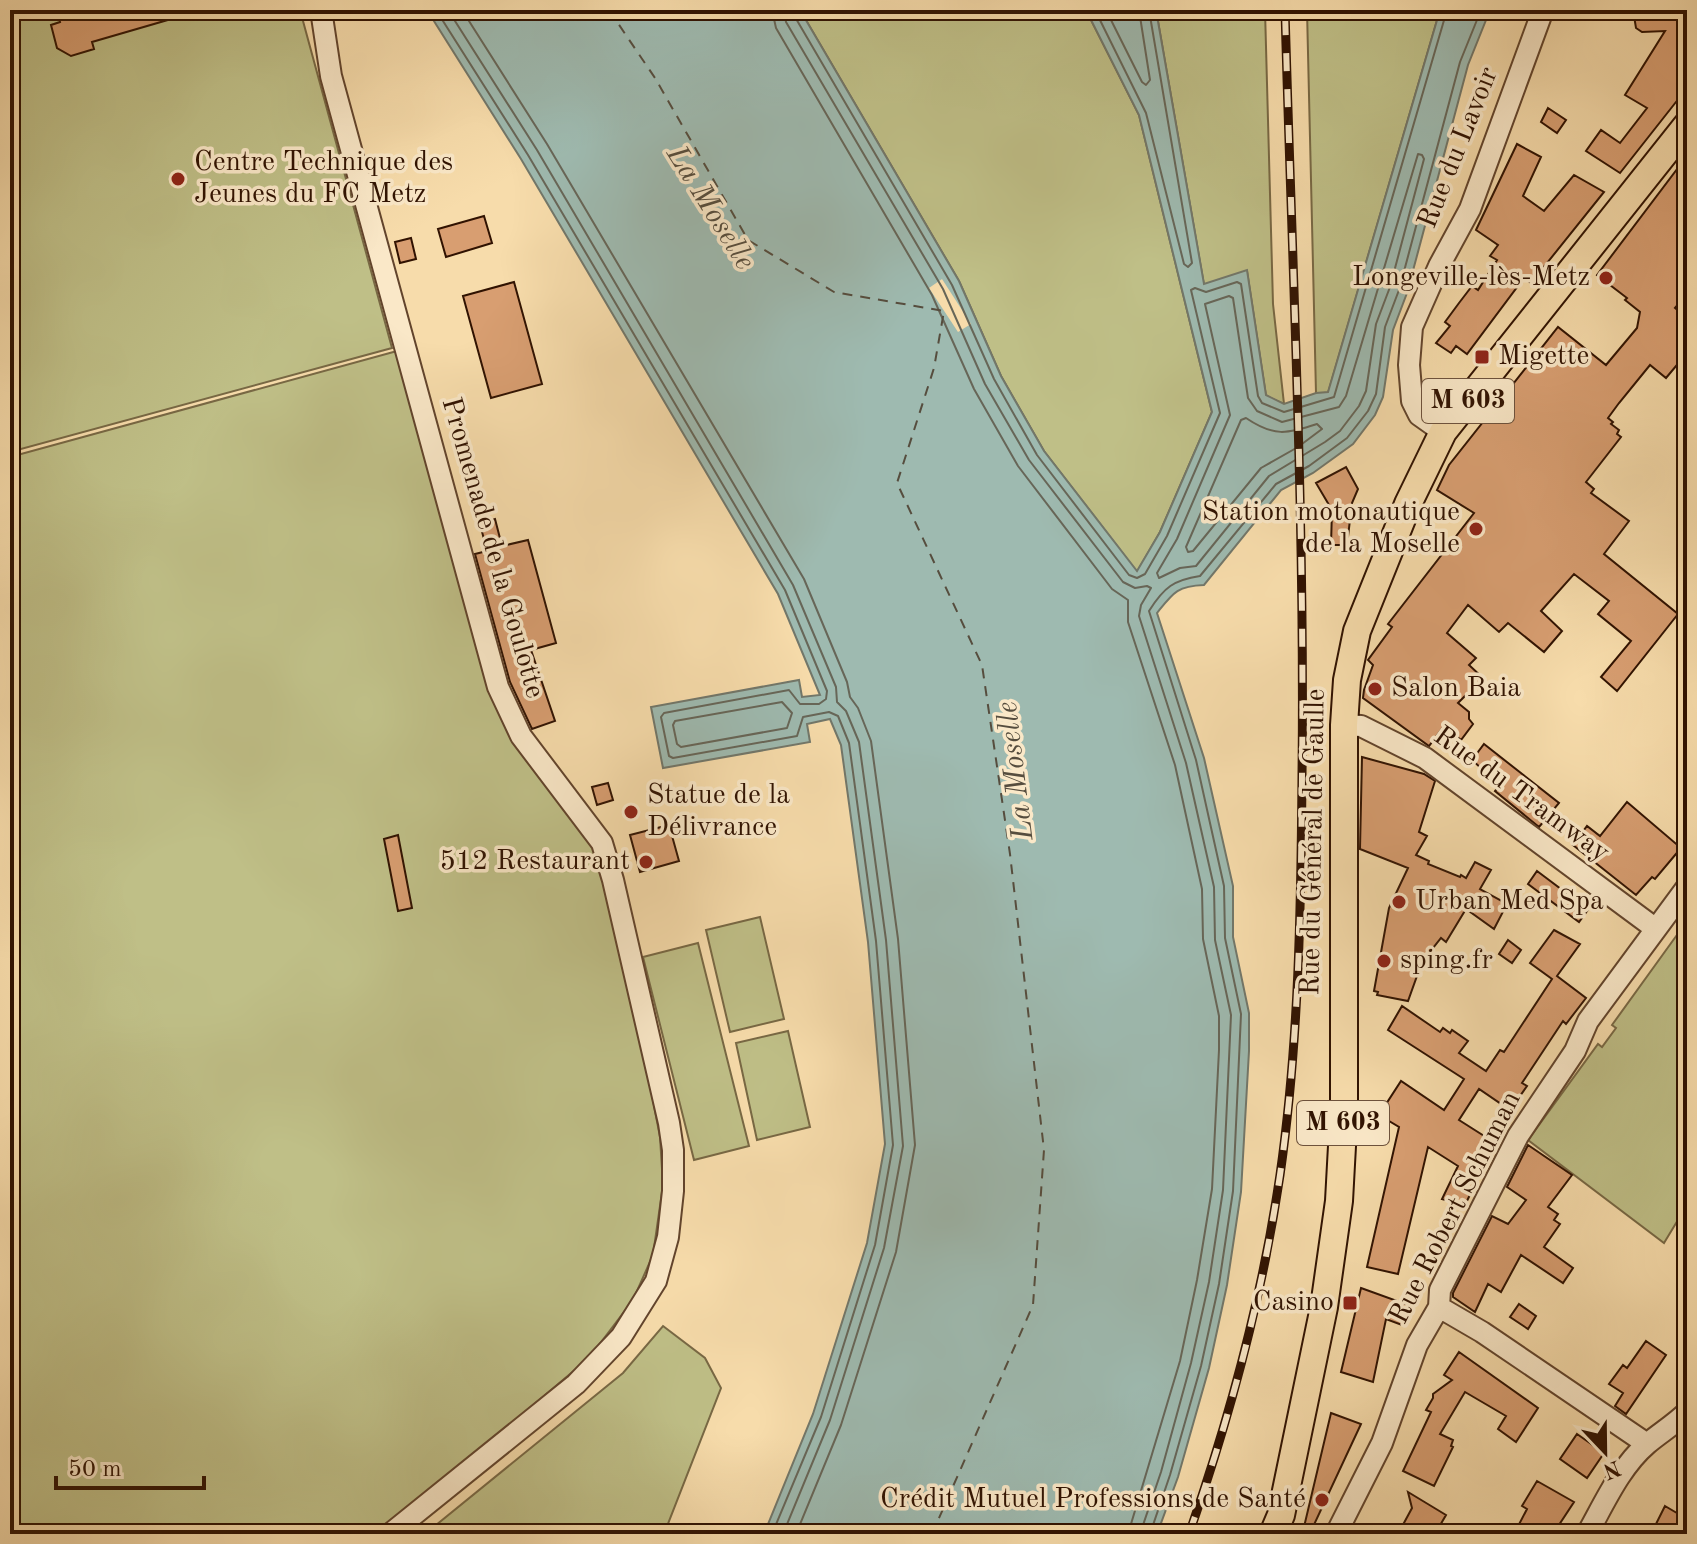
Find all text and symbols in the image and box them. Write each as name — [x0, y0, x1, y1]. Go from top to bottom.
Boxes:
street label: Rue du Lavoir — [1414, 63, 1504, 233]
water label: La Moselle — [660, 140, 760, 275]
place label: Centre Technique des Jeunes du FC Metz — [194, 149, 453, 209]
marker: Centre Technique des Jeunes du FC Metz — [169, 170, 187, 188]
place label: Longeville-lès-Metz — [1352, 264, 1590, 292]
marker: Longeville-lès-Metz — [1597, 269, 1615, 287]
place label: Migette — [1498, 343, 1590, 371]
marker: Migette — [1473, 348, 1491, 366]
road number: M 603 — [1422, 379, 1514, 423]
street label: Promenade de la Goulotte — [436, 395, 548, 701]
place label: Station motonautique de la Moselle — [1202, 499, 1460, 559]
marker: Station motonautique de la Moselle — [1467, 520, 1485, 538]
place label: Salon Baia — [1391, 675, 1521, 703]
marker: Salon Baia — [1366, 680, 1384, 698]
street label: Rue du Général de Gaulle — [1297, 688, 1331, 996]
water label: La Moselle — [993, 700, 1040, 843]
street label: Rue du Tramway — [1428, 722, 1614, 868]
place label: Statue de la Délivrance — [647, 782, 790, 842]
marker: Statue de la Délivrance — [622, 803, 640, 821]
place label: 512 Restaurant — [440, 848, 630, 876]
marker: 512 Restaurant — [637, 853, 655, 871]
place label: Urban Med Spa — [1415, 888, 1604, 916]
marker: Urban Med Spa — [1390, 893, 1408, 911]
place label: sping.fr — [1400, 947, 1493, 975]
marker: sping.fr — [1375, 952, 1393, 970]
street label: Rue Robert Schuman — [1385, 1087, 1527, 1329]
road number: M 603 — [1297, 1101, 1389, 1145]
place label: Casino — [1253, 1289, 1334, 1317]
marker: Casino — [1341, 1294, 1359, 1312]
north arrow — [1565, 1412, 1645, 1492]
scale bar — [56, 1440, 204, 1490]
text: N — [1600, 1455, 1624, 1482]
text: 50 m — [68, 1458, 122, 1482]
place label: Crédit Mutuel Professions de Santé — [880, 1486, 1306, 1514]
marker: Crédit Mutuel Professions de Santé — [1313, 1491, 1331, 1509]

